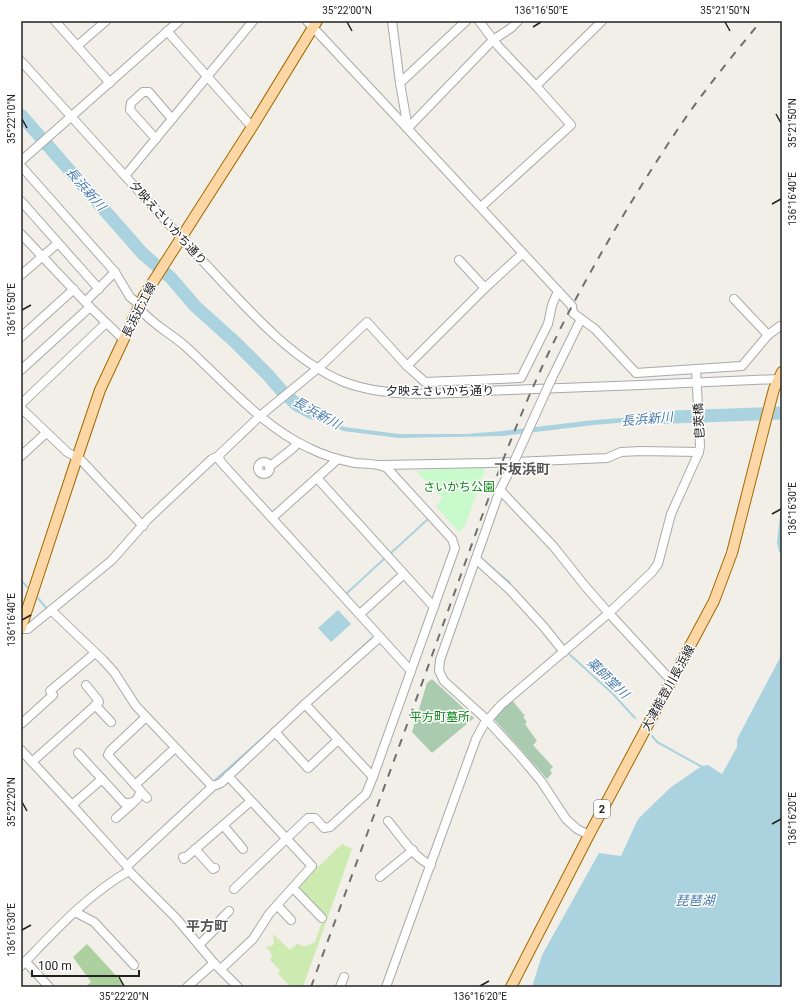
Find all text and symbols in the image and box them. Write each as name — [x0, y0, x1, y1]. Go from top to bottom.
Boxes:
text: 35°22'00"N — [322, 5, 372, 16]
text: 136°16'50"E — [514, 5, 568, 16]
text: 35°21'50"N — [700, 5, 750, 16]
text: 35°22'10"N — [6, 94, 17, 144]
text: 35°21'50"N — [787, 98, 798, 148]
water label: 長浜新川 — [63, 164, 110, 215]
text: 136°16'40"E — [787, 172, 798, 226]
street label: 夕映えさいかち通り — [127, 178, 209, 268]
street label: 長浜近江線 — [119, 280, 159, 340]
text: 136°16'50"E — [6, 283, 17, 337]
street label: 夕映えさいかち通り — [386, 384, 494, 398]
water label: 長浜新川 — [291, 394, 345, 433]
street label: 皀莢橋 — [691, 403, 707, 439]
water label: 長浜新川 — [620, 409, 676, 429]
district label: 下坂浜町 — [494, 461, 550, 477]
park label: さいかち公園 — [423, 480, 495, 494]
text: 136°16'30"E — [787, 482, 798, 536]
text: 136°16'40"E — [6, 593, 17, 647]
street label: 大津能登川長浜線 — [639, 643, 697, 733]
water label: 薬師堂川 — [584, 655, 633, 703]
park label: 平方町墓所 — [410, 710, 470, 724]
text: 35°22'20"N — [6, 777, 17, 827]
text: 136°16'20"E — [787, 792, 798, 846]
road number: 2 — [594, 800, 610, 818]
water label: 琵琶湖 — [675, 893, 716, 908]
text: 136°16'30"E — [6, 903, 17, 957]
district label: 平方町 — [186, 918, 228, 934]
scale bar — [32, 952, 139, 978]
text: 100 m — [38, 959, 72, 973]
text: 35°22'20"N — [99, 991, 149, 1002]
text: 136°16'20"E — [453, 991, 507, 1002]

